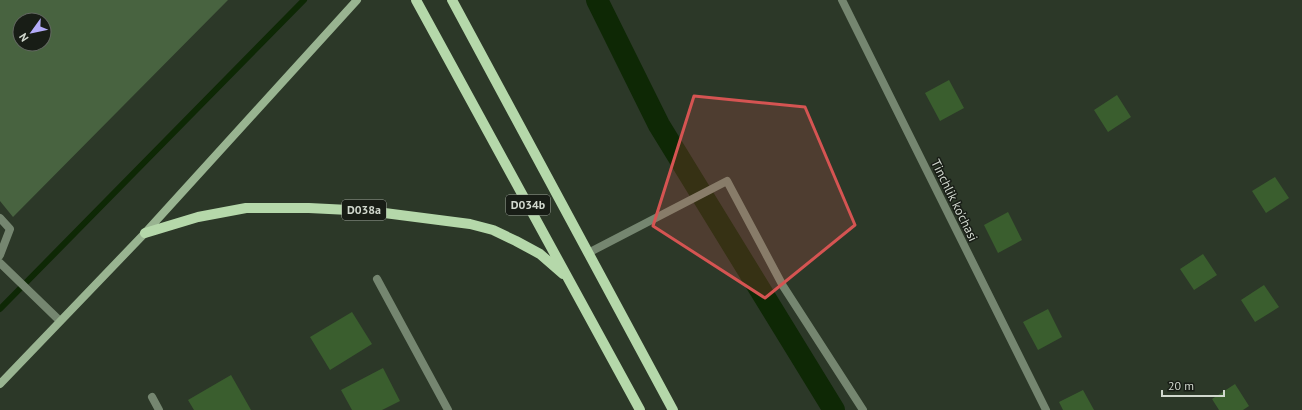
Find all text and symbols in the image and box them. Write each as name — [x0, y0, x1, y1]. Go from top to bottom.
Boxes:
north arrow — [12, 12, 52, 52]
text: N — [16, 31, 31, 44]
street label: Tinchlik ko'chasi — [927, 156, 982, 244]
road number: D034b — [506, 195, 550, 215]
road number: D038a — [342, 200, 386, 220]
scale bar — [1162, 372, 1224, 398]
text: 20 m — [1168, 378, 1194, 393]

